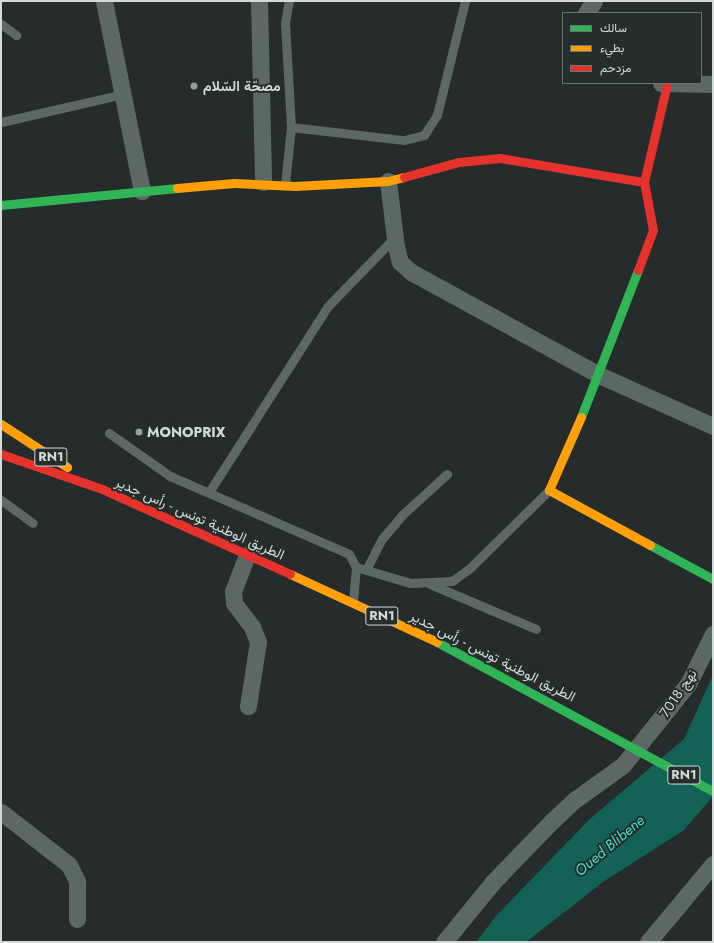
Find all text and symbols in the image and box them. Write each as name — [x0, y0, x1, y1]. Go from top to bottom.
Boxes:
legend — [562, 12, 702, 84]
text: سالك — [600, 19, 627, 37]
text: بطيء — [600, 39, 624, 57]
text: مزدحم — [600, 59, 631, 77]
place label: مصحّة السّلام — [203, 78, 281, 94]
marker: مصحّة السّلام — [188, 80, 200, 92]
place label: MONOPRIX — [147, 424, 225, 440]
marker: MONOPRIX — [134, 427, 144, 437]
road number: RN1 — [34, 446, 68, 468]
street label: الطريق الوطنية تونس - رأس جدير — [113, 473, 287, 563]
road number: RN1 — [365, 605, 399, 627]
street label: الطريق الوطنية تونس - رأس جدير — [407, 607, 579, 705]
street label: نهج 7018 — [656, 666, 700, 720]
road number: RN1 — [667, 764, 701, 786]
water label: Oued Blibene — [571, 812, 649, 880]

